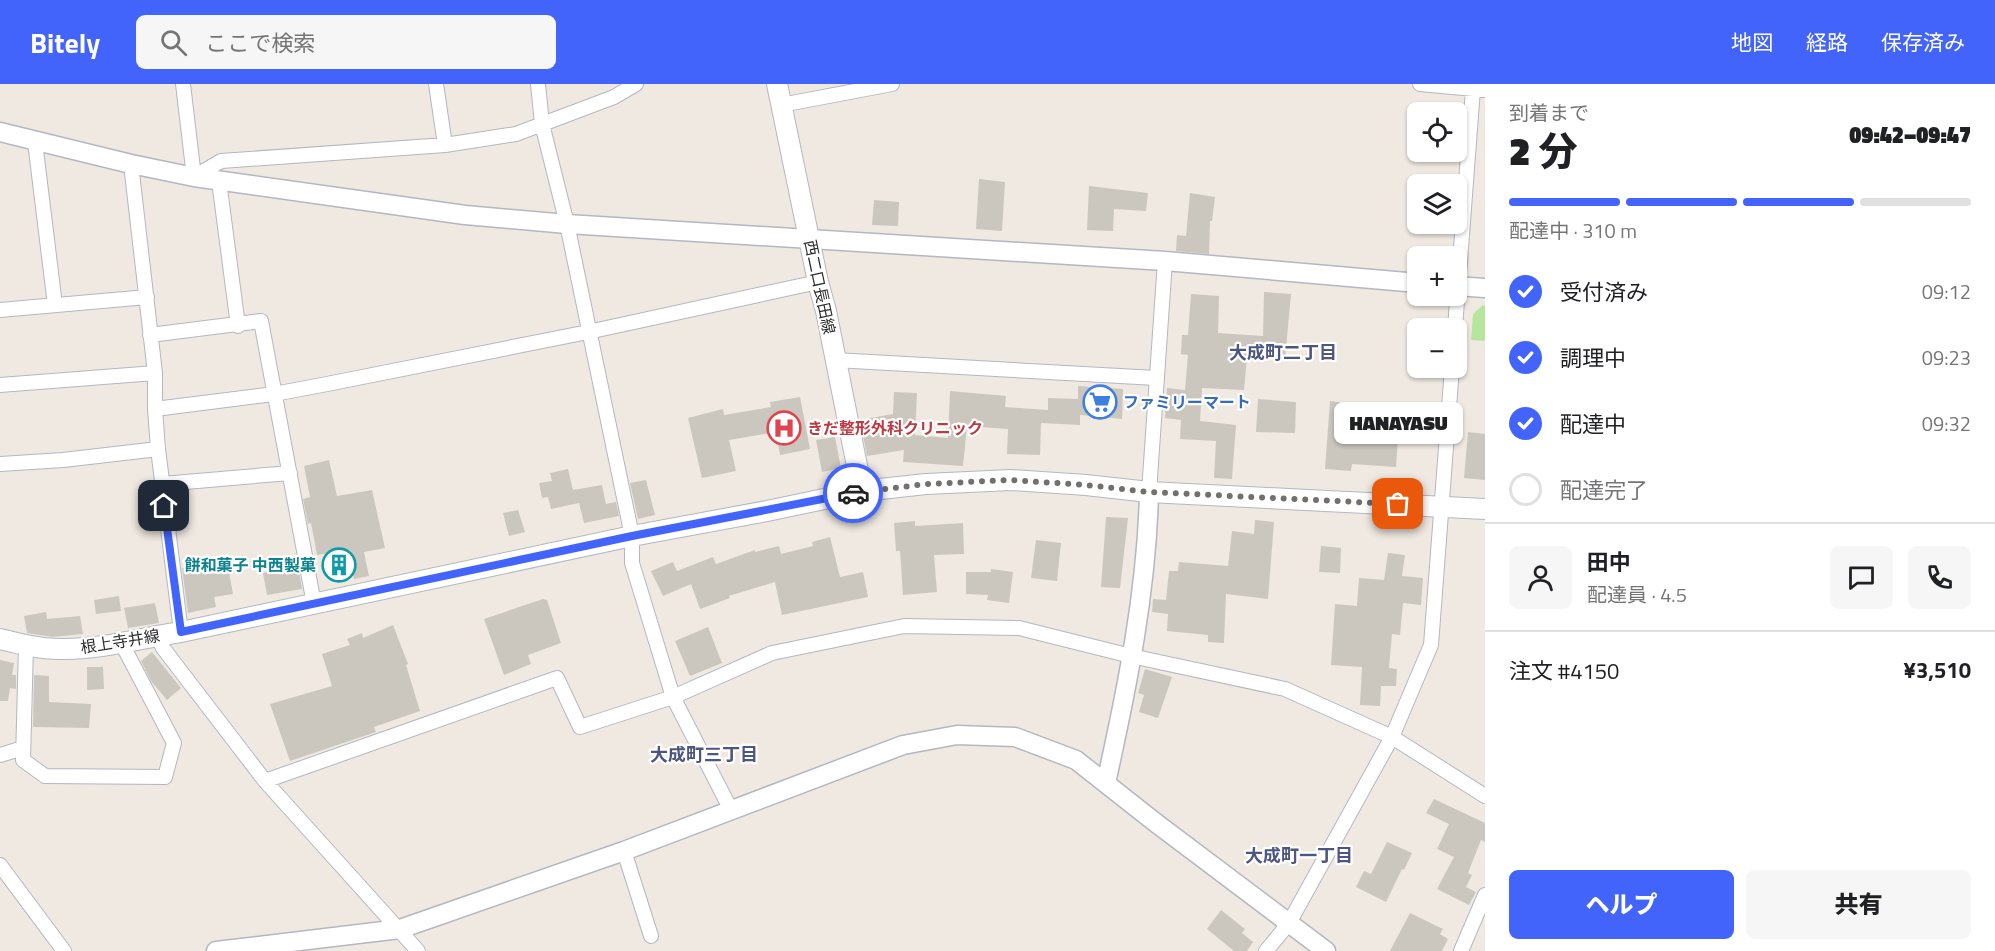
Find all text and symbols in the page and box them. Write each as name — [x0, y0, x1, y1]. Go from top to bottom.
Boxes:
search box — [136, 15, 556, 69]
text: Bitely — [30, 21, 100, 64]
icon: search — [157, 26, 190, 59]
text: ここで検索 — [205, 26, 315, 60]
text: 地図 — [1731, 26, 1773, 58]
text: 経路 — [1806, 26, 1848, 58]
text: 保存済み — [1881, 26, 1965, 58]
text: 到着まで — [1509, 97, 1589, 128]
map controls — [1407, 102, 1467, 378]
button: locate — [1407, 102, 1467, 162]
text: 09:42–09:47 — [1849, 118, 1971, 152]
text: 2 分 — [1509, 121, 1578, 180]
button: layers — [1407, 174, 1467, 234]
text: 配達中 · 310 m — [1509, 215, 1637, 246]
street label: 西二口長田線 — [798, 238, 842, 336]
button: + — [1407, 246, 1467, 306]
icon: check — [1509, 275, 1542, 308]
text: 受付済み — [1560, 275, 1648, 309]
text: 09:12 — [1922, 276, 1971, 307]
button: − — [1407, 318, 1467, 378]
district label: 大成町二丁目 — [1229, 339, 1337, 366]
icon: check — [1509, 341, 1542, 374]
text: 調理中 — [1560, 341, 1626, 375]
text: 09:23 — [1922, 342, 1971, 373]
supermarket icon: ファミリーマート — [1082, 384, 1118, 420]
place label: ファミリーマート — [1123, 390, 1251, 414]
callout: HANAYASU — [1334, 402, 1462, 444]
text: HANAYASU — [1349, 407, 1448, 438]
icon: check — [1509, 407, 1542, 440]
text: 配達中 — [1560, 407, 1626, 441]
text: 09:32 — [1922, 408, 1971, 439]
hospital icon: きだ整形外科クリニック — [766, 410, 802, 446]
place label: きだ整形外科クリニック — [807, 416, 983, 440]
courier — [823, 463, 883, 523]
text: 配達完了 — [1560, 473, 1648, 507]
icon: car — [837, 477, 870, 510]
pin — [1372, 478, 1423, 529]
pin — [138, 480, 189, 531]
icon: bag — [1381, 487, 1414, 520]
icon: home — [147, 489, 180, 522]
text: 田中 — [1587, 545, 1631, 579]
button: person — [1509, 546, 1572, 609]
button: chat — [1830, 546, 1893, 609]
button: phone — [1908, 546, 1971, 609]
building icon: 餅和菓子 中西製菓 — [321, 547, 357, 583]
place label: 餅和菓子 中西製菓 — [184, 553, 316, 577]
text: 配達員 · 4.5 — [1587, 579, 1687, 610]
street label: 根上寺井線 — [79, 623, 161, 659]
text: ¥3,510 — [1904, 653, 1971, 687]
text: 注文 #4150 — [1509, 654, 1619, 688]
district label: 大成町三丁目 — [650, 741, 758, 768]
district label: 大成町一丁目 — [1245, 842, 1353, 869]
button: ヘルプ — [1509, 870, 1734, 939]
button: 共有 — [1746, 870, 1971, 939]

